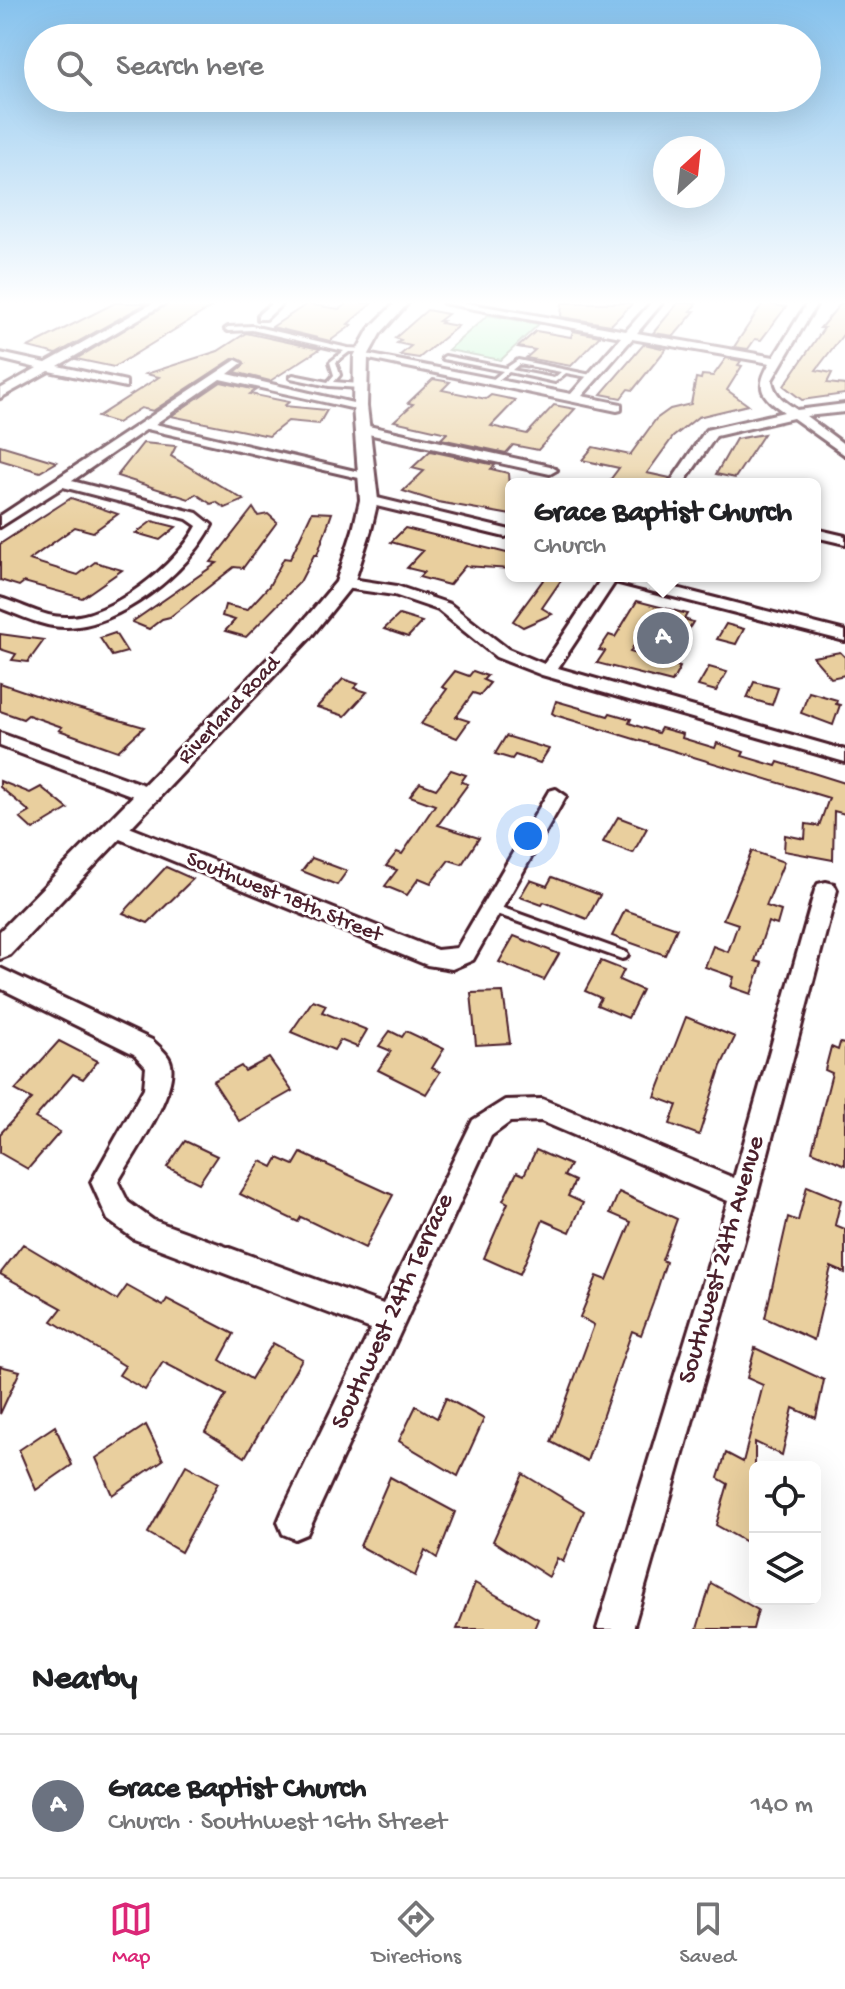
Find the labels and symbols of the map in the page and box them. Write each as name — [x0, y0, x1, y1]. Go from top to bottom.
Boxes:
north arrow — [653, 136, 725, 208]
pin: A — [637, 608, 689, 668]
street label: Riverland Road — [173, 650, 288, 771]
your location — [508, 816, 548, 856]
street label: Southwest 18th Street — [182, 847, 388, 950]
street label: Southwest 24th Avenue — [673, 1132, 773, 1387]
street label: Southwest 24th Terrace — [326, 1189, 463, 1435]

